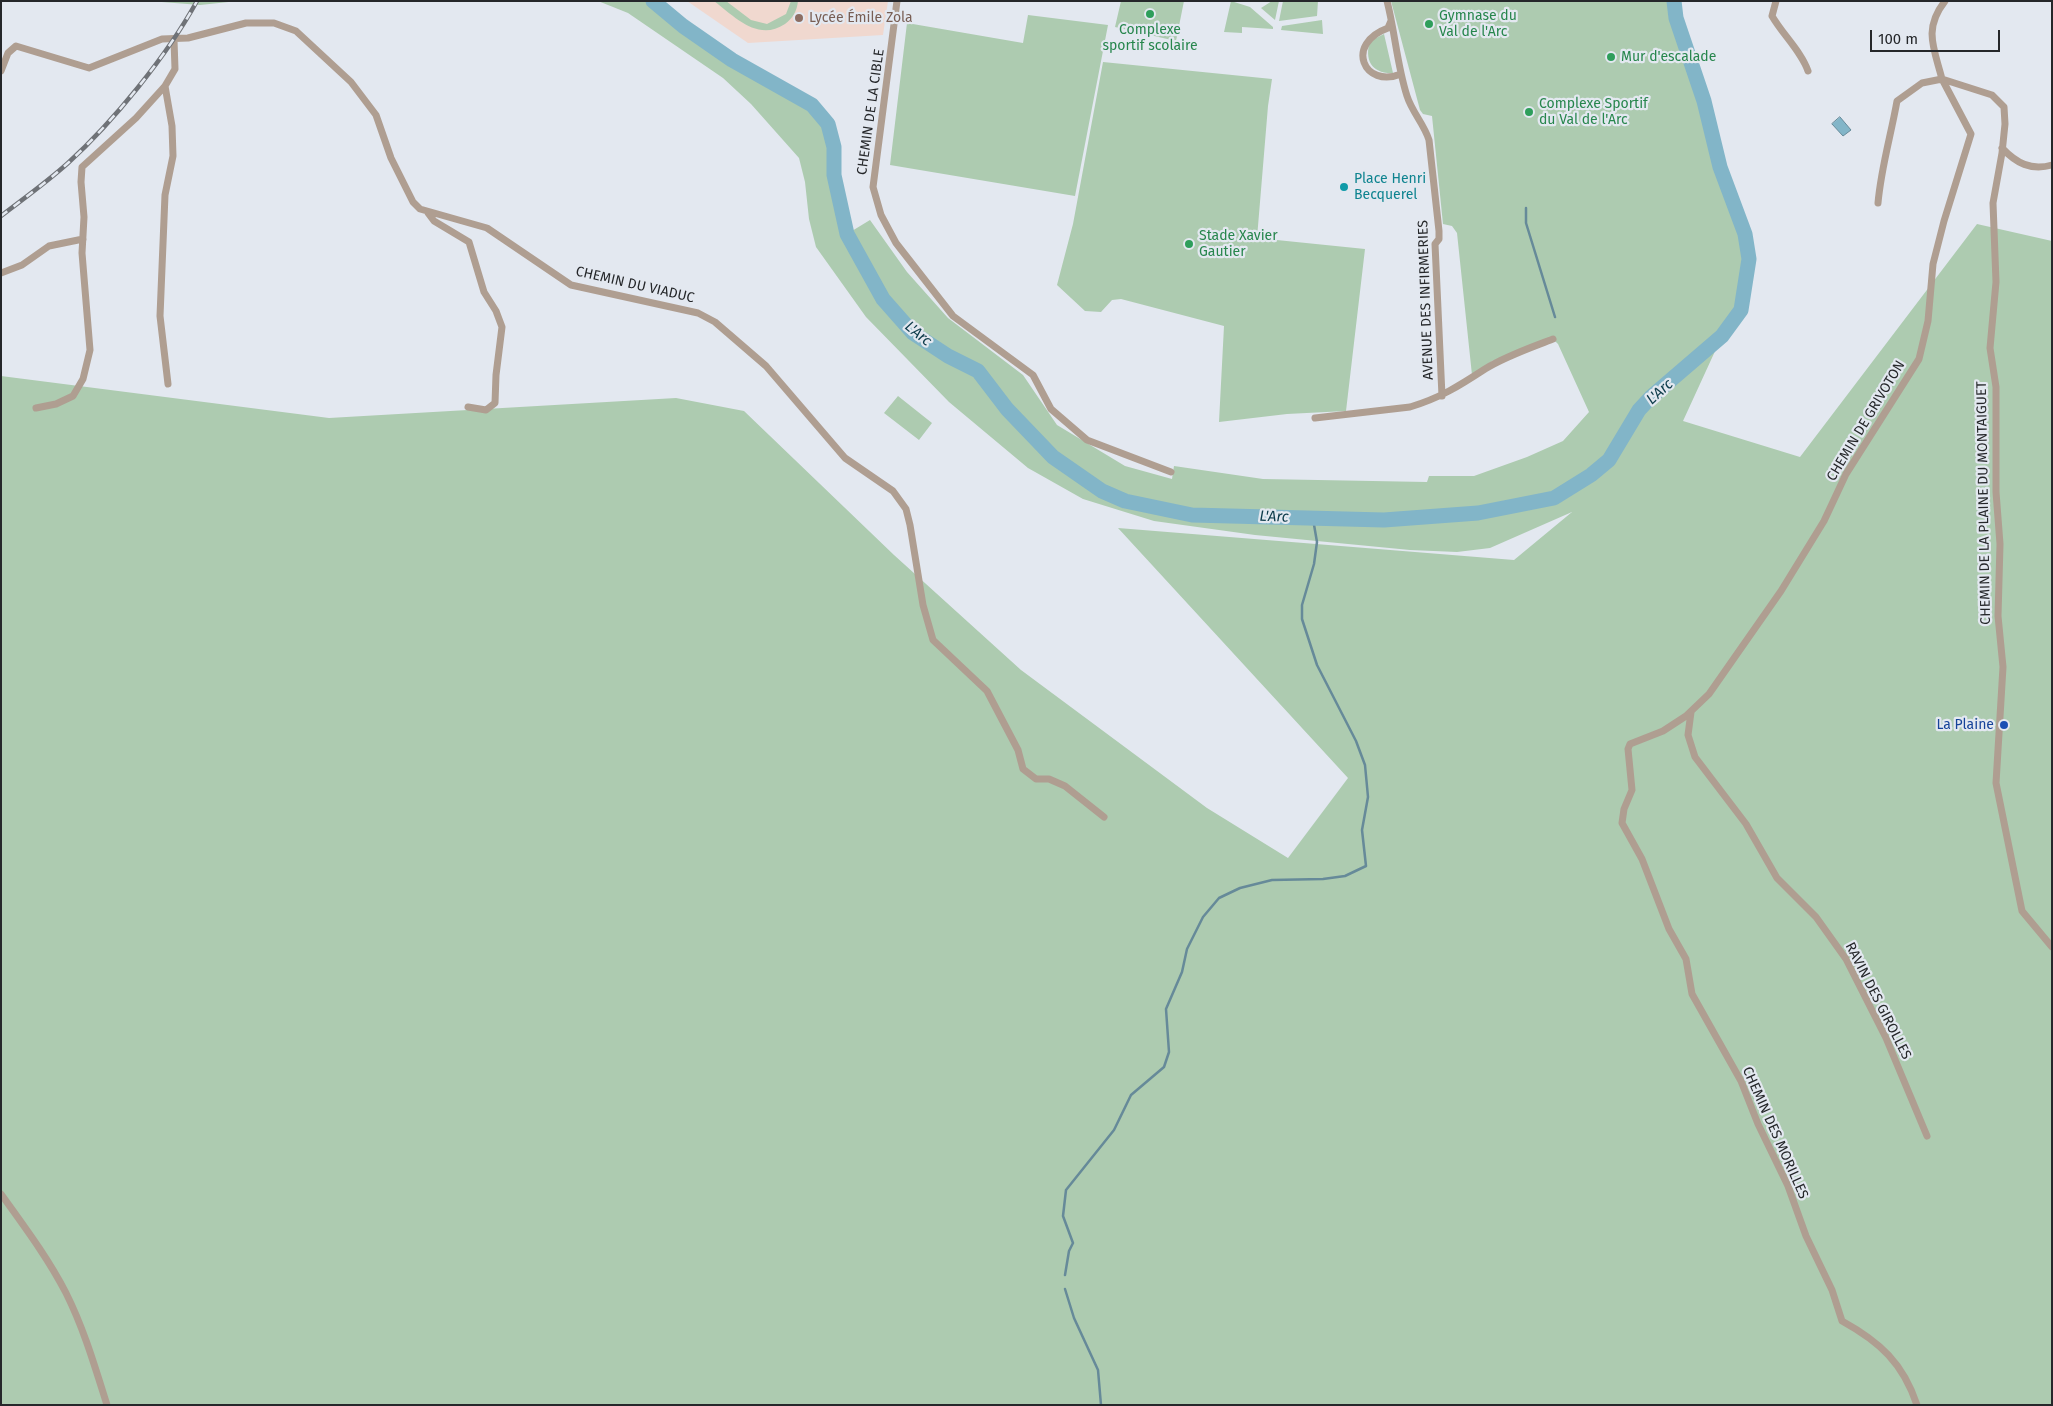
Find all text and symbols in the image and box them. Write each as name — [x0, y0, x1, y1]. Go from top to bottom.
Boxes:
marker: Complexe sportif scolaire — [1144, 8, 1156, 20]
place label: Gymnase du Val de l'Arc — [1439, 8, 1517, 40]
place label: Lycée Émile Zola — [809, 10, 913, 26]
marker: Lycée Émile Zola — [793, 12, 805, 24]
marker: Gymnase du Val de l'Arc — [1423, 18, 1435, 30]
scale bar — [1873, 20, 2003, 52]
place label: Complexe sportif scolaire — [1102, 22, 1198, 54]
text: 100 m — [1878, 30, 1918, 48]
street label: CHEMIN DE LA CIBLE — [854, 48, 888, 176]
place label: Mur d'escalade — [1621, 49, 1716, 65]
marker: Mur d'escalade — [1605, 51, 1617, 63]
place label: Complexe Sportif du Val de l'Arc — [1539, 96, 1648, 128]
marker: Complexe Sportif du Val de l'Arc — [1523, 106, 1535, 118]
place label: Place Henri Becquerel — [1354, 171, 1426, 203]
marker: Place Henri Becquerel — [1338, 181, 1350, 193]
street label: AVENUE DES INFIRMERIES — [1415, 220, 1437, 380]
place label: Stade Xavier Gautier — [1199, 228, 1278, 260]
marker: Stade Xavier Gautier — [1183, 238, 1195, 250]
street label: CHEMIN DU VIADUC — [574, 263, 696, 307]
water label: L'Arc — [901, 318, 935, 350]
street label: CHEMIN DE GRIVOTON — [1823, 358, 1909, 484]
water label: L'Arc — [1643, 375, 1677, 409]
street label: CHEMIN DE LA PLAINE DU MONTAIGUET — [1973, 381, 1995, 625]
water label: L'Arc — [1259, 507, 1289, 527]
place label: La Plaine — [1936, 717, 1994, 733]
marker: La Plaine — [1998, 719, 2010, 731]
street label: RAVIN DES GIROLLES — [1841, 940, 1915, 1062]
street label: CHEMIN DES MORILLES — [1738, 1064, 1812, 1202]

